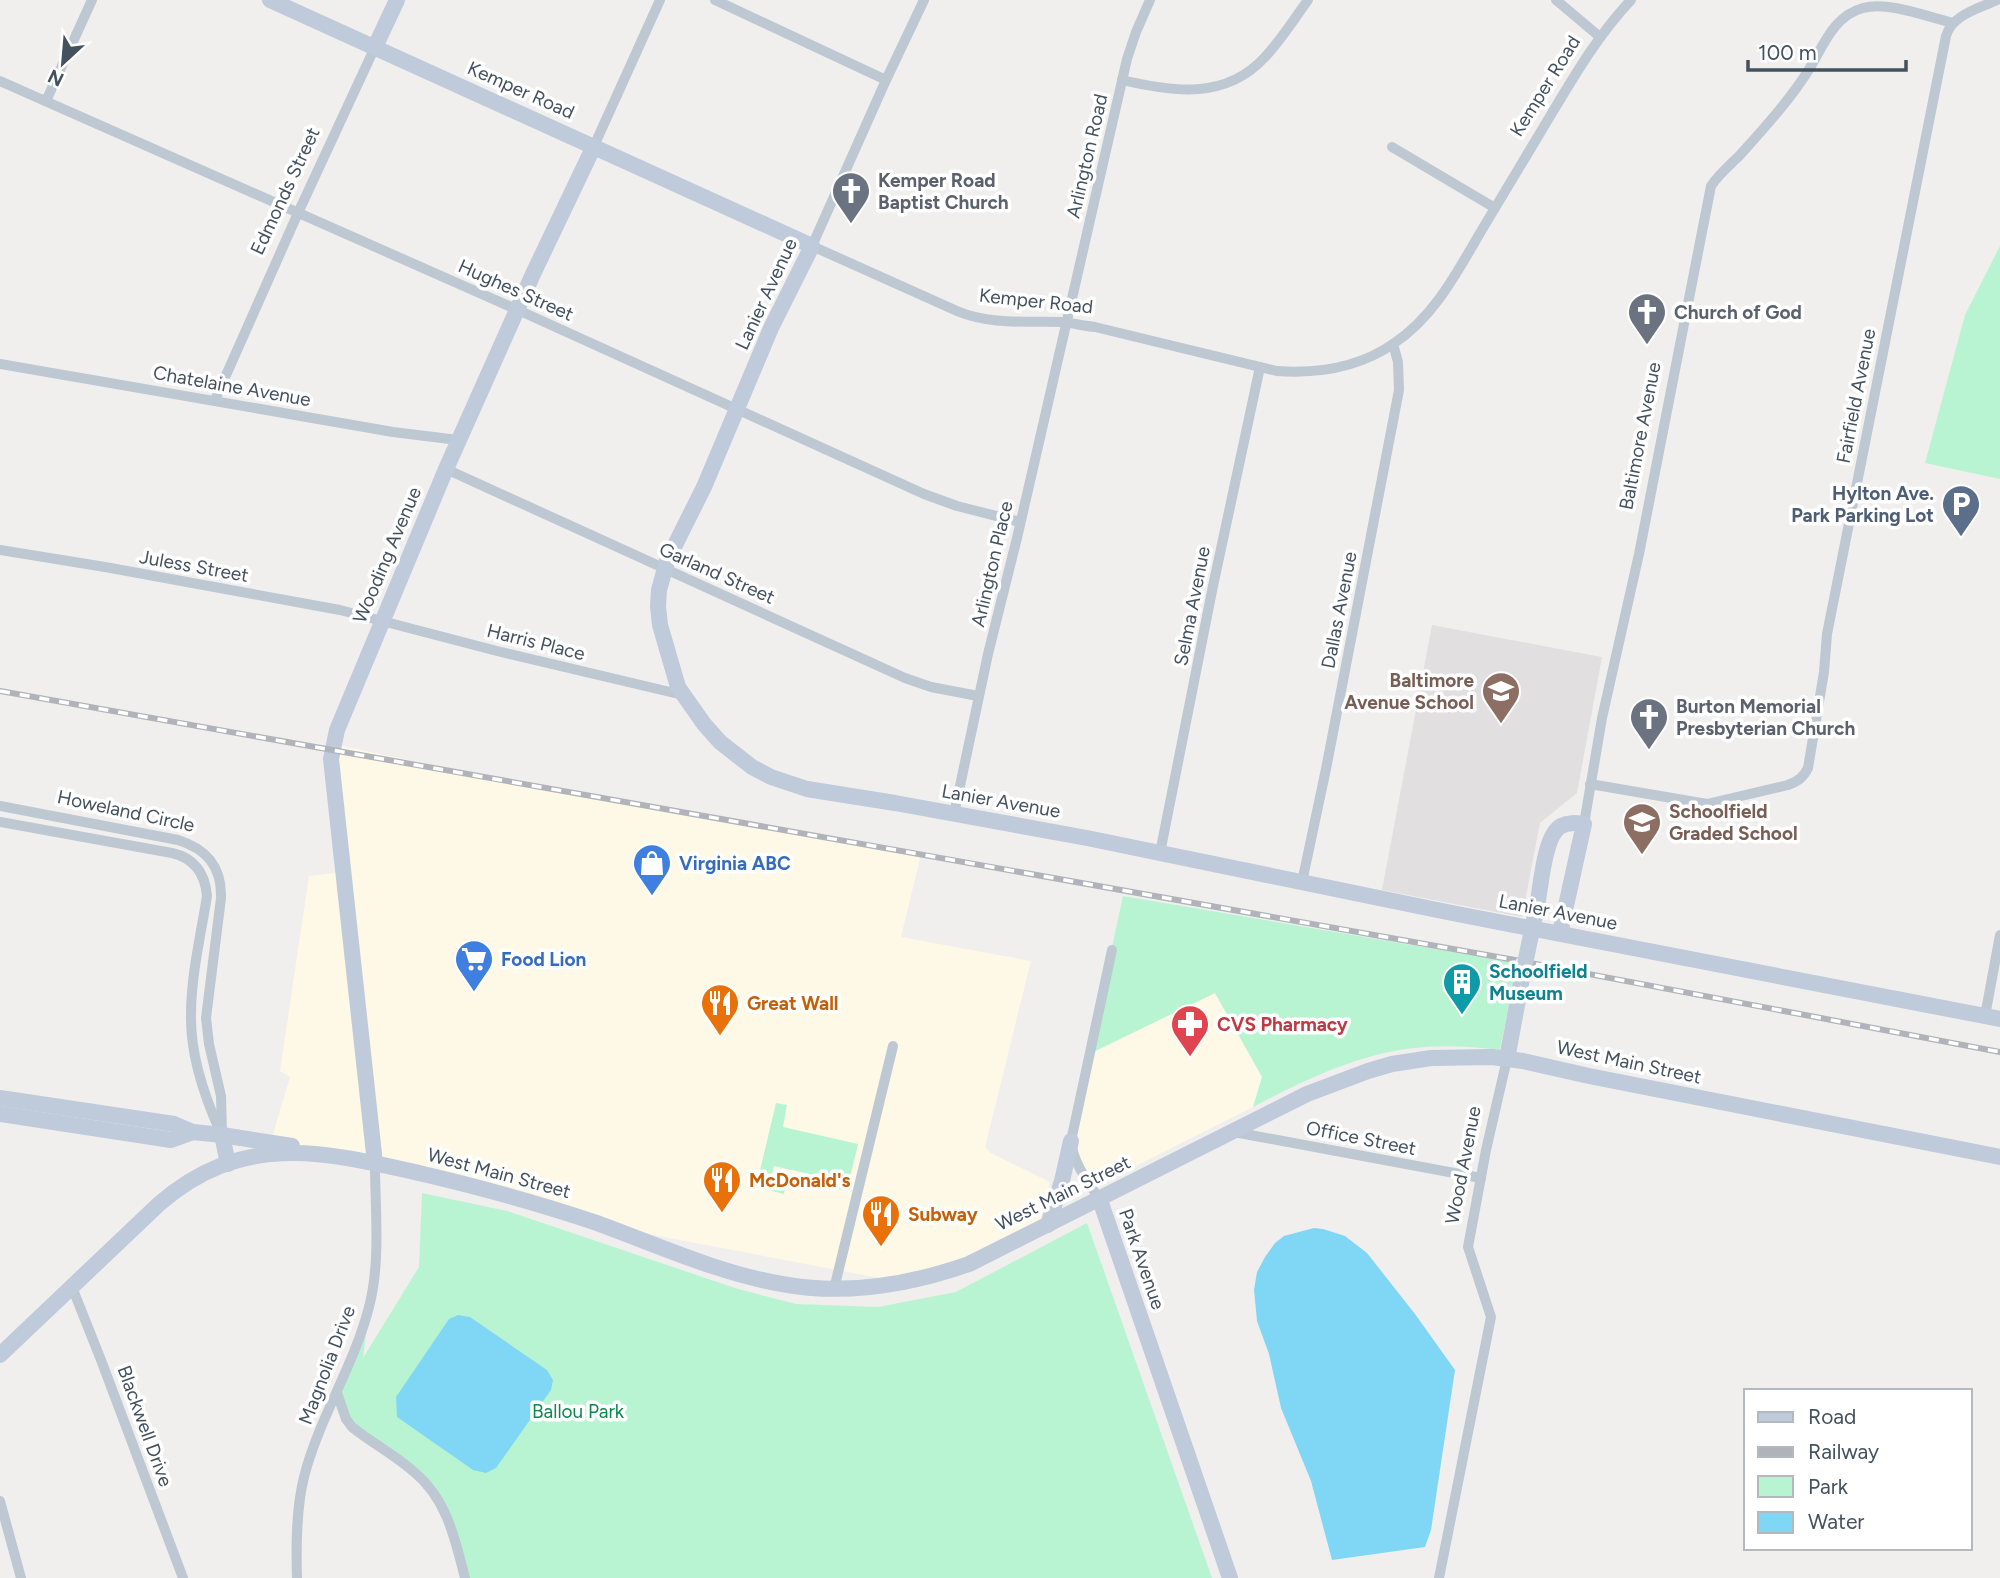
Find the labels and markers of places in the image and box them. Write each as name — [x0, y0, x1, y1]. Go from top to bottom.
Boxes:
place label: Kemper Road Baptist Church — [878, 169, 1009, 214]
church icon: Kemper Road Baptist Church — [830, 170, 872, 225]
church icon: Church of God — [1626, 291, 1668, 346]
place label: Church of God — [1674, 301, 1802, 324]
place label: Hylton Ave. Park Parking Lot — [1791, 482, 1934, 527]
parking icon: Hylton Ave. Park Parking Lot — [1940, 483, 1982, 538]
place label: Baltimore Avenue School — [1344, 669, 1474, 714]
school or university icon: Baltimore Avenue School — [1480, 670, 1522, 725]
place label: Burton Memorial Presbyterian Church — [1676, 695, 1855, 740]
church icon: Burton Memorial Presbyterian Church — [1628, 696, 1670, 751]
place label: Schoolfield Graded School — [1669, 800, 1798, 845]
school or university icon: Schoolfield Graded School — [1621, 801, 1663, 856]
shop icon: Virginia ABC — [631, 842, 673, 897]
place label: Virginia ABC — [679, 852, 791, 875]
supermarket icon: Food Lion — [453, 938, 495, 993]
place label: Food Lion — [501, 948, 586, 971]
place label: Schoolfield Museum — [1489, 960, 1587, 1005]
building icon: Schoolfield Museum — [1441, 961, 1483, 1016]
restaurant icon: Great Wall — [699, 982, 741, 1037]
place label: Great Wall — [747, 992, 839, 1015]
pharmacy icon: CVS Pharmacy — [1169, 1003, 1211, 1058]
place label: CVS Pharmacy — [1217, 1013, 1348, 1036]
restaurant icon: McDonald's — [701, 1159, 743, 1214]
place label: McDonald's — [749, 1169, 851, 1192]
restaurant icon: Subway — [860, 1193, 902, 1248]
place label: Subway — [908, 1203, 978, 1226]

